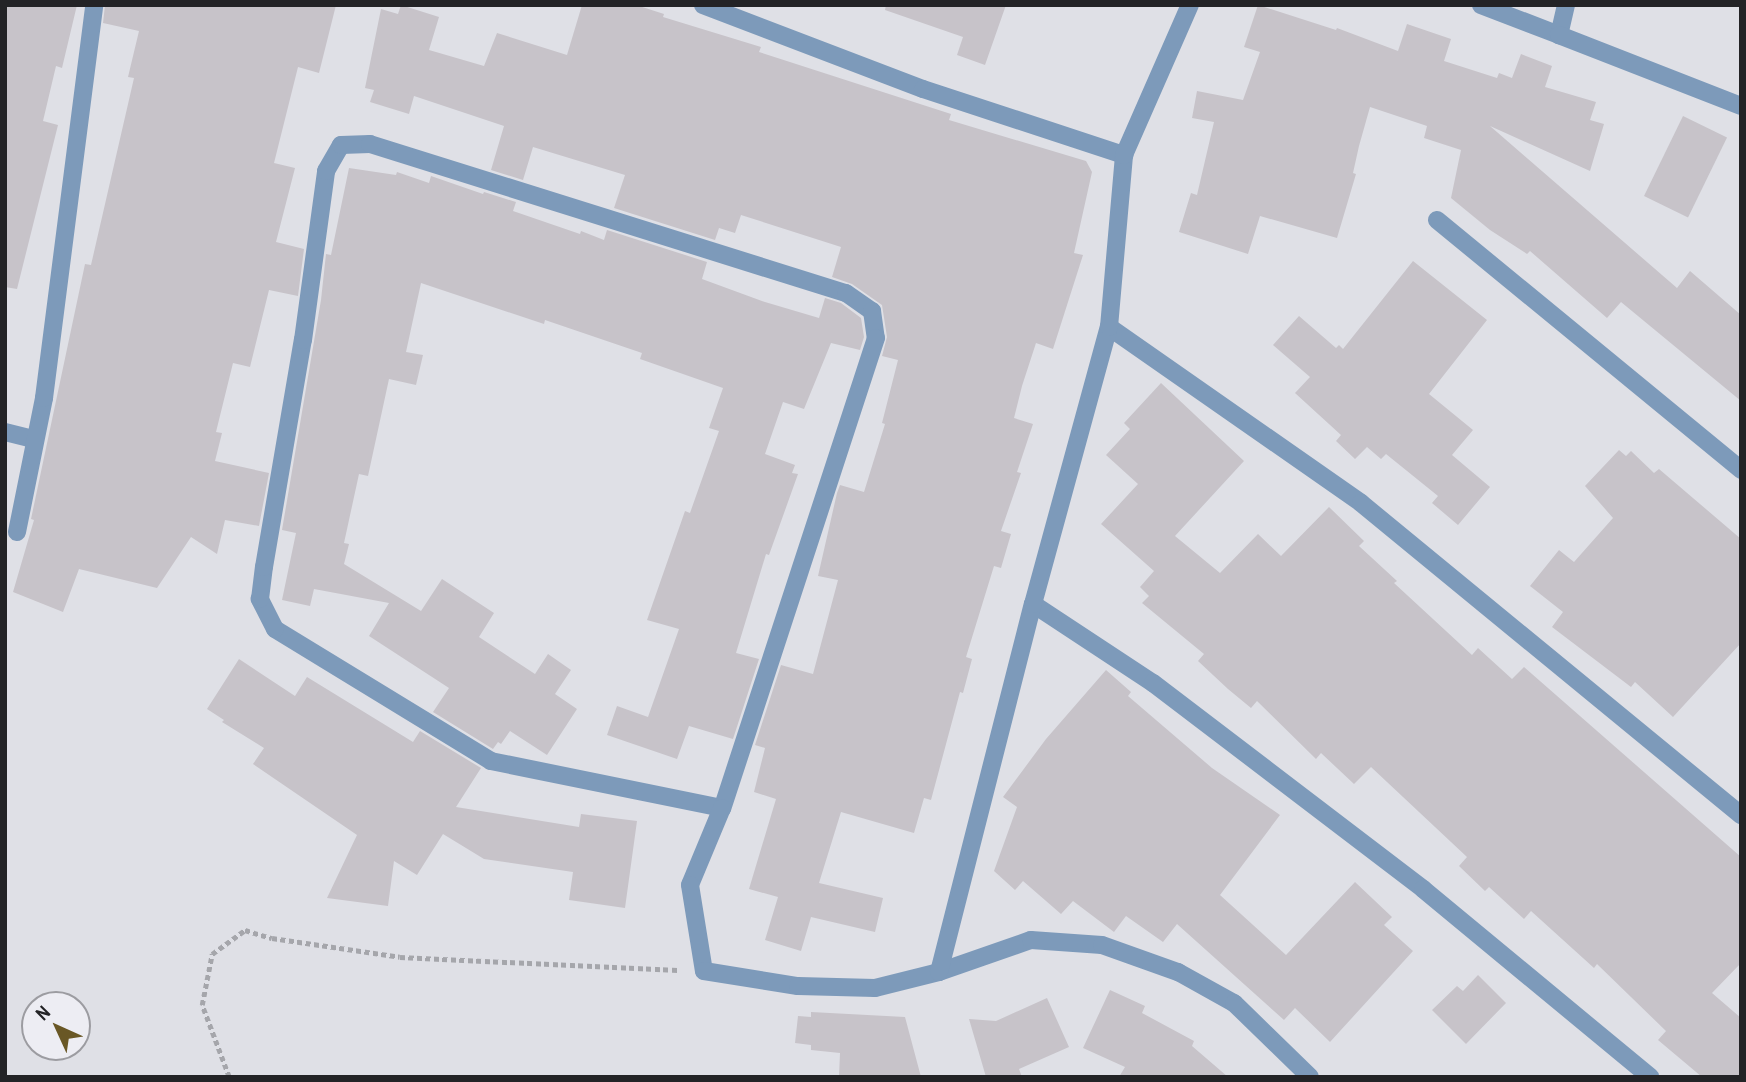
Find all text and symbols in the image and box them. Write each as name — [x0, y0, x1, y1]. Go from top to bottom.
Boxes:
north arrow — [21, 991, 91, 1061]
text: N — [29, 999, 56, 1026]

